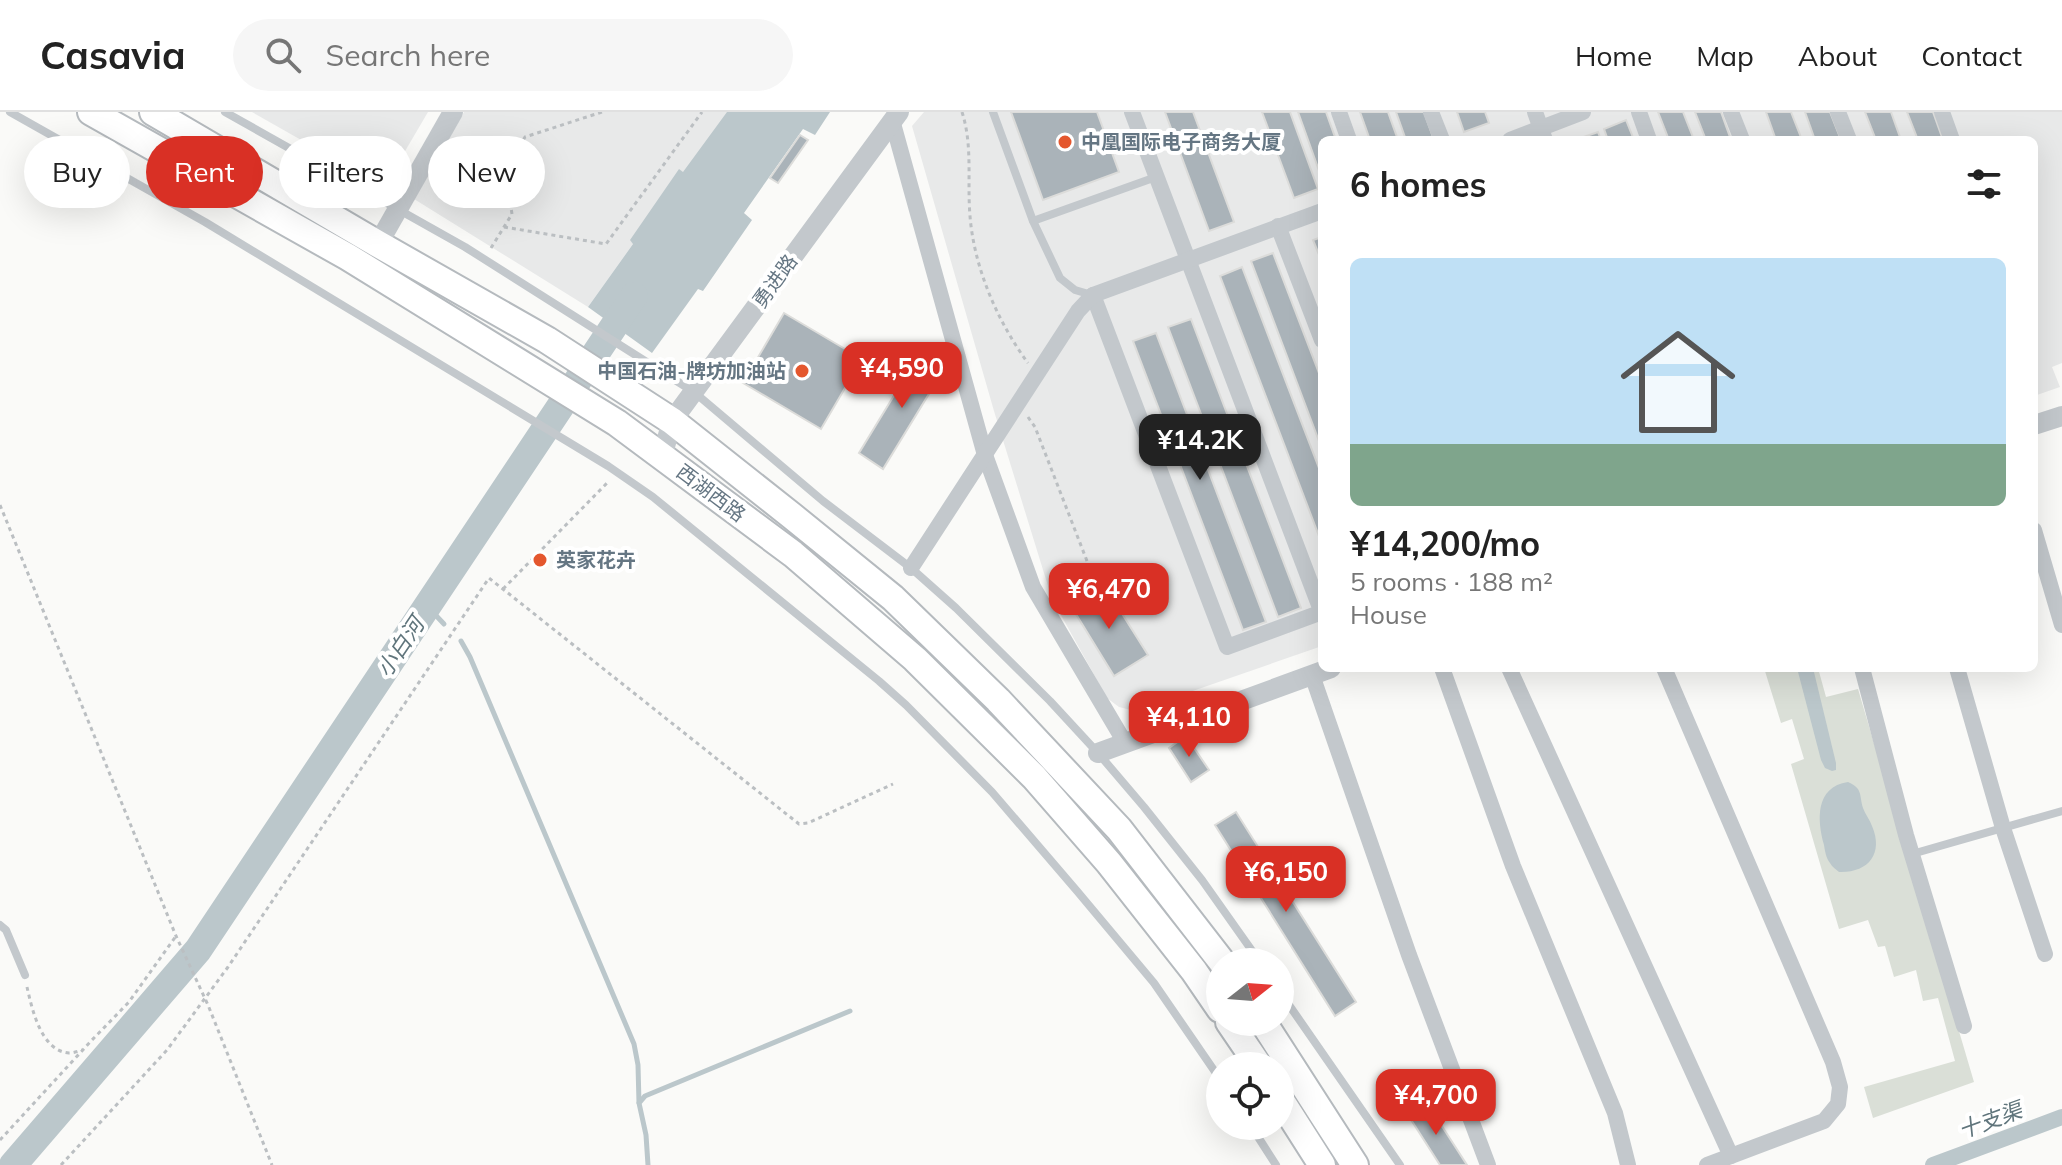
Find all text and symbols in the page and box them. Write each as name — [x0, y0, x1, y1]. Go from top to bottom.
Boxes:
search box — [233, 19, 793, 91]
text: Casavia — [40, 31, 185, 79]
icon: search — [261, 33, 305, 77]
text: Search here — [325, 36, 490, 74]
text: Home — [1575, 38, 1652, 73]
text: Map — [1696, 38, 1754, 73]
text: About — [1798, 38, 1877, 73]
text: Contact — [1921, 38, 2022, 73]
place label: 中凰国际电子商务大厦 — [1081, 129, 1281, 154]
marker: 中凰国际电子商务大厦 — [1056, 133, 1074, 151]
chip: Buy — [24, 136, 130, 208]
chip: Rent — [146, 136, 263, 208]
chip: Filters — [279, 136, 412, 208]
chip: New — [428, 136, 545, 208]
icon: filters — [1962, 162, 2006, 206]
text: 6 homes — [1350, 163, 1487, 206]
street label: 勇进路 — [747, 249, 802, 312]
icon: home — [1606, 310, 1750, 454]
pin: ¥4,590 — [837, 342, 967, 410]
text: ¥4,590 — [860, 351, 944, 384]
place label: 中国石油-牌坊加油站 — [597, 358, 786, 383]
marker: 中国石油-牌坊加油站 — [793, 362, 811, 380]
pin: ¥14.2K — [1135, 414, 1265, 482]
text: ¥14.2K — [1157, 423, 1243, 456]
street label: 西湖西路 — [672, 459, 751, 527]
text: ¥14,200/mo — [1350, 522, 1540, 565]
place label: 英家花卉 — [556, 547, 636, 572]
marker: 英家花卉 — [531, 551, 549, 569]
pin: ¥6,470 — [1044, 563, 1174, 631]
text: 5 rooms · 188 m² — [1350, 565, 1553, 598]
text: ¥6,470 — [1067, 572, 1151, 605]
text: House — [1350, 598, 1427, 631]
water label: 小白河 — [370, 609, 432, 682]
pin: ¥4,110 — [1124, 691, 1254, 759]
text: ¥4,110 — [1147, 700, 1231, 733]
pin: ¥6,150 — [1221, 846, 1351, 914]
text: ¥6,150 — [1244, 855, 1328, 888]
north arrow — [1206, 948, 1294, 1036]
map controls — [1206, 948, 1294, 1140]
button: locate — [1206, 1052, 1294, 1140]
pin: ¥4,700 — [1371, 1069, 1501, 1137]
text: ¥4,700 — [1394, 1078, 1478, 1111]
water label: 十支渠 — [1954, 1095, 2029, 1144]

